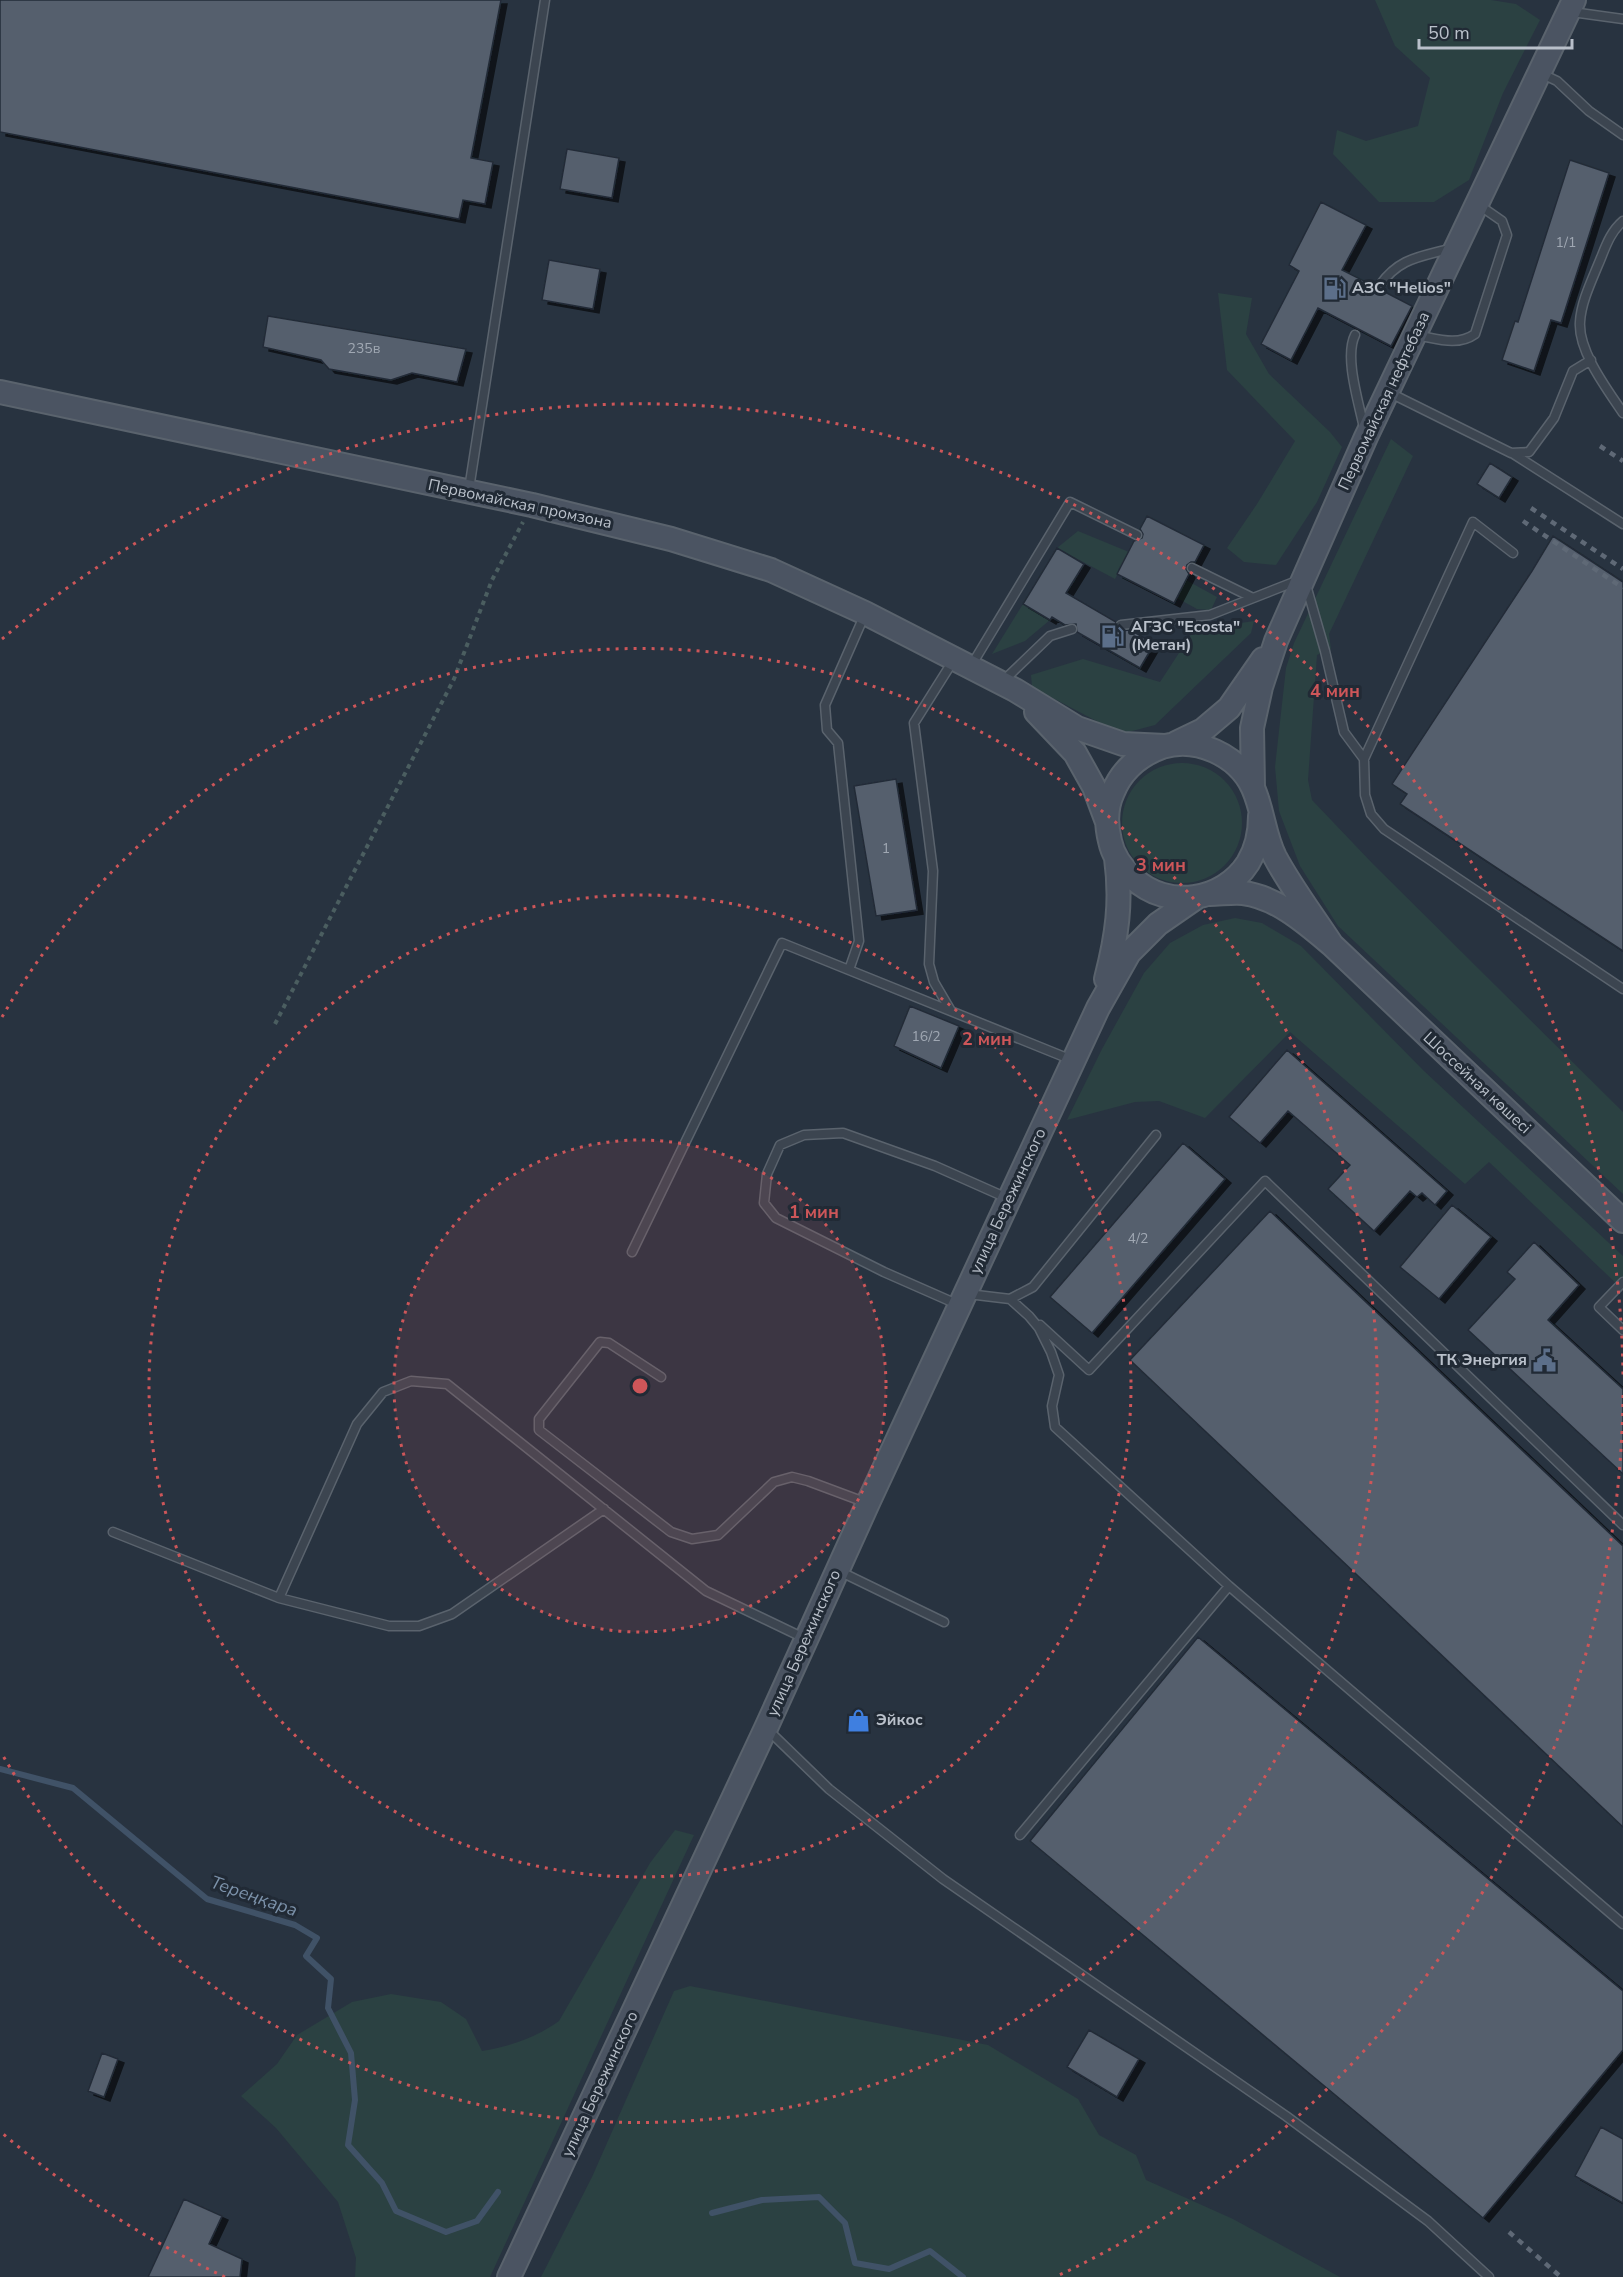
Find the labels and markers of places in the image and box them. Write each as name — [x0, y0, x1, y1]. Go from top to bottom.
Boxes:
fuel station icon: АЗС "Helios" — [1321, 275, 1347, 301]
place label: АЗС "Helios" — [1352, 277, 1451, 299]
place label: АГЗС "Ecosta" (Метан) — [1131, 616, 1240, 656]
fuel station icon: АГЗС "Ecosta" (Метан) — [1100, 623, 1126, 649]
public building icon: ТК Энергия — [1532, 1347, 1558, 1373]
place label: ТК Энергия — [1437, 1349, 1527, 1371]
centre of rings — [630, 1376, 650, 1396]
shop icon: Эйкос — [845, 1707, 871, 1733]
place label: Эйкос — [876, 1709, 923, 1731]

